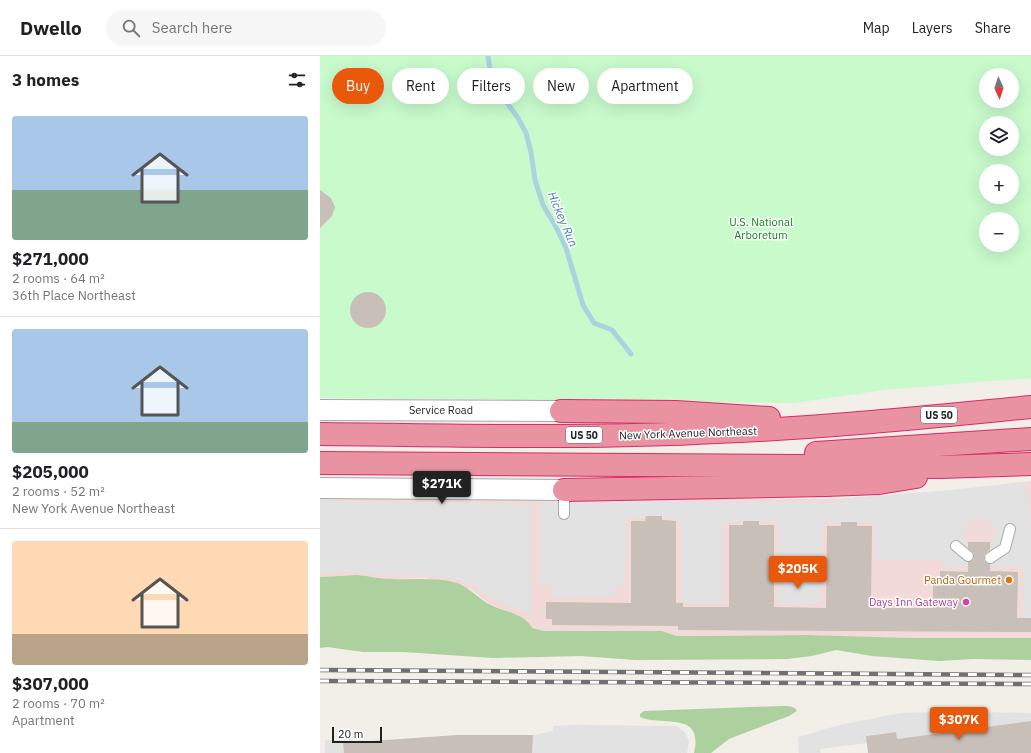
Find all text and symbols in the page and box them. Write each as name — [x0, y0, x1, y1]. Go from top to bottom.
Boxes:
search box — [106, 10, 386, 46]
text: Dwello — [20, 16, 82, 40]
icon: search — [120, 17, 142, 39]
text: Search here — [152, 18, 232, 37]
text: Map — [863, 19, 890, 37]
text: Layers — [912, 19, 953, 37]
text: Share — [975, 19, 1011, 37]
chip: Buy — [332, 68, 384, 104]
chip: Rent — [392, 68, 449, 104]
chip: Filters — [457, 68, 525, 104]
chip: New — [533, 68, 589, 104]
chip: Apartment — [597, 68, 693, 104]
north arrow — [979, 68, 1019, 108]
map controls — [979, 68, 1019, 252]
text: 3 homes — [12, 69, 79, 91]
icon: filters — [286, 69, 308, 91]
button: layers — [979, 116, 1019, 156]
icon: home — [124, 142, 196, 214]
button: + — [979, 164, 1019, 204]
water label: Hickey Run — [545, 189, 581, 249]
button: − — [979, 212, 1019, 252]
park label: U.S. National Arboretum — [729, 215, 793, 242]
text: $271,000 — [12, 248, 89, 270]
text: 2 rooms · 64 m² — [12, 270, 105, 287]
text: 36th Place Northeast — [12, 287, 136, 304]
icon: home — [124, 355, 196, 427]
street label: Service Road — [409, 403, 473, 417]
road number: US 50 — [921, 407, 957, 423]
street label: New York Avenue Northeast — [619, 424, 757, 442]
road number: US 50 — [566, 427, 602, 443]
text: $205,000 — [12, 461, 89, 483]
pin: $271K — [414, 471, 470, 505]
text: $271K — [422, 475, 462, 492]
text: 2 rooms · 52 m² — [12, 483, 105, 500]
text: New York Avenue Northeast — [12, 500, 175, 517]
pin: $205K — [770, 556, 826, 590]
text: $205K — [778, 560, 818, 577]
icon: home — [124, 567, 196, 639]
place label: Panda Gourmet — [924, 573, 1001, 587]
marker: Panda Gourmet — [1004, 575, 1014, 585]
place label: Days Inn Gateway — [869, 595, 958, 609]
marker: Days Inn Gateway — [961, 597, 971, 607]
text: $307,000 — [12, 673, 89, 695]
text: 2 rooms · 70 m² — [12, 695, 105, 712]
pin: $307K — [931, 707, 987, 741]
text: $307K — [939, 711, 979, 728]
text: Apartment — [12, 712, 75, 729]
scale bar — [332, 725, 382, 744]
text: 20 m — [338, 727, 363, 741]

